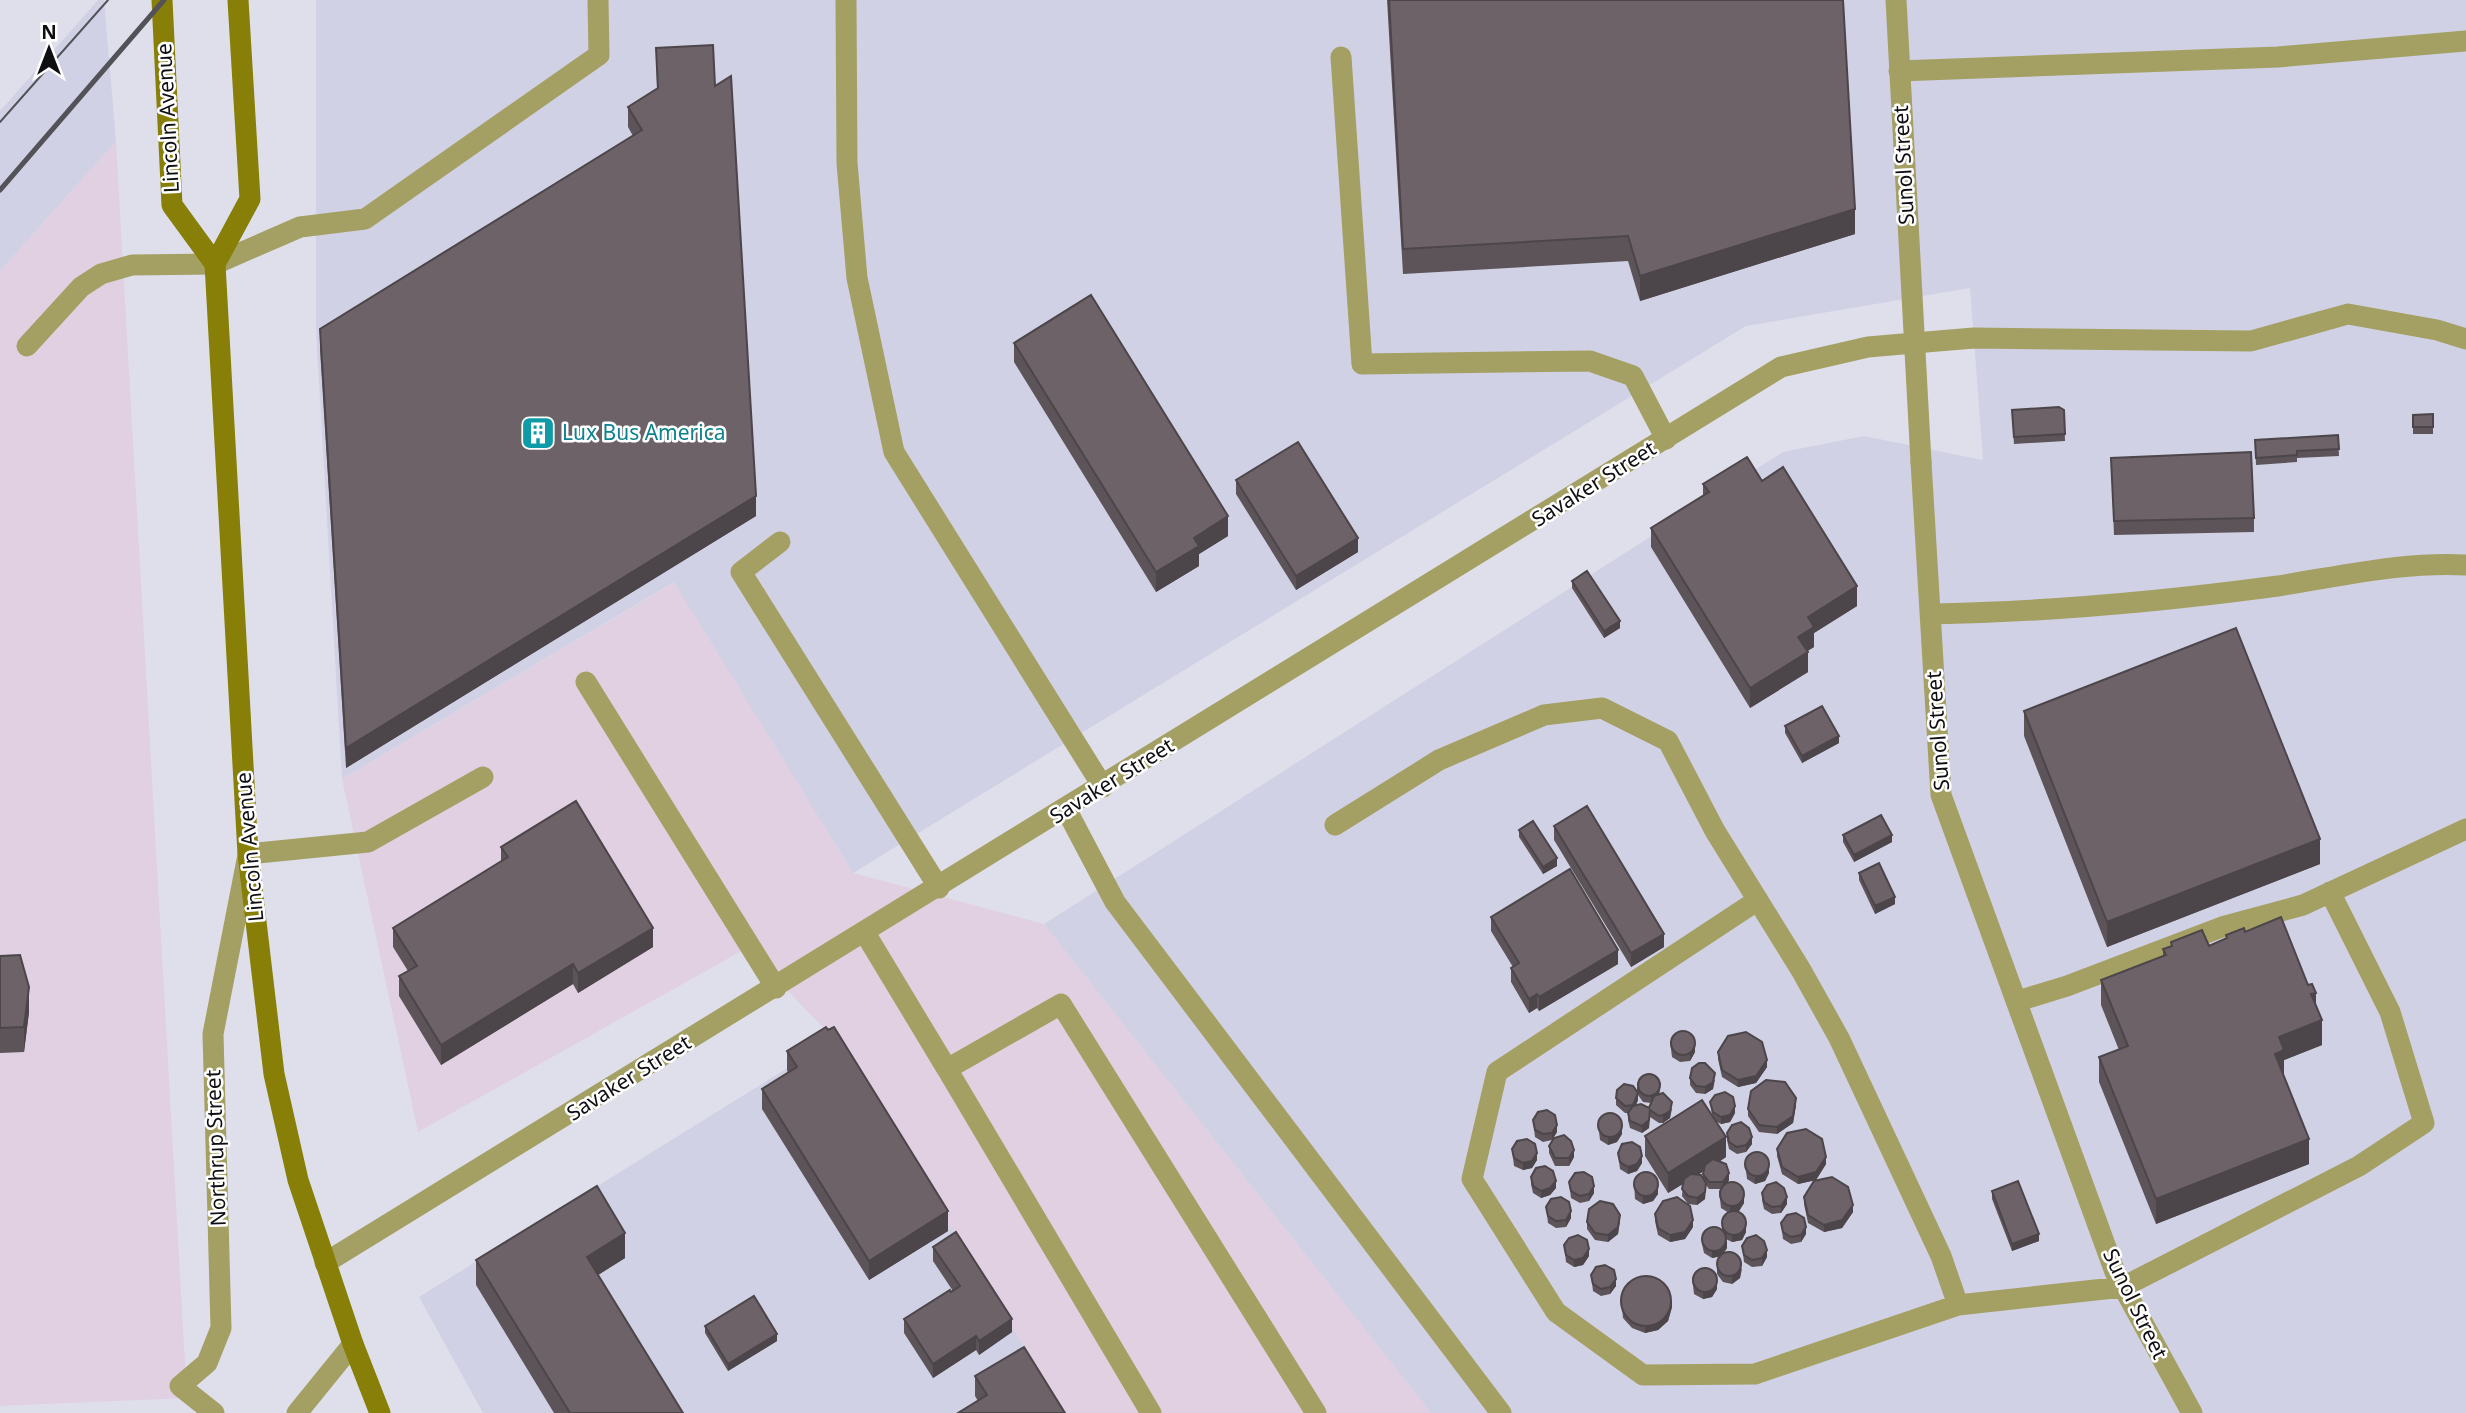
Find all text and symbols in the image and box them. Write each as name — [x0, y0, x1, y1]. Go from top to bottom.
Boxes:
north arrow — [14, 14, 84, 84]
text: N — [41, 19, 57, 45]
street label: Lincoln Avenue — [149, 43, 185, 194]
street label: Sunol Street — [1886, 104, 1920, 226]
building icon: Lux Bus America — [519, 414, 557, 452]
place label: Lux Bus America — [562, 418, 726, 446]
street label: Savaker Street — [1526, 434, 1661, 533]
street label: Sunol Street — [1919, 670, 1955, 792]
street label: Savaker Street — [1044, 731, 1179, 830]
street label: Lincoln Avenue — [229, 771, 269, 923]
street label: Savaker Street — [561, 1028, 696, 1127]
street label: Northrup Street — [198, 1069, 232, 1227]
street label: Sunol Street — [2097, 1244, 2175, 1364]

